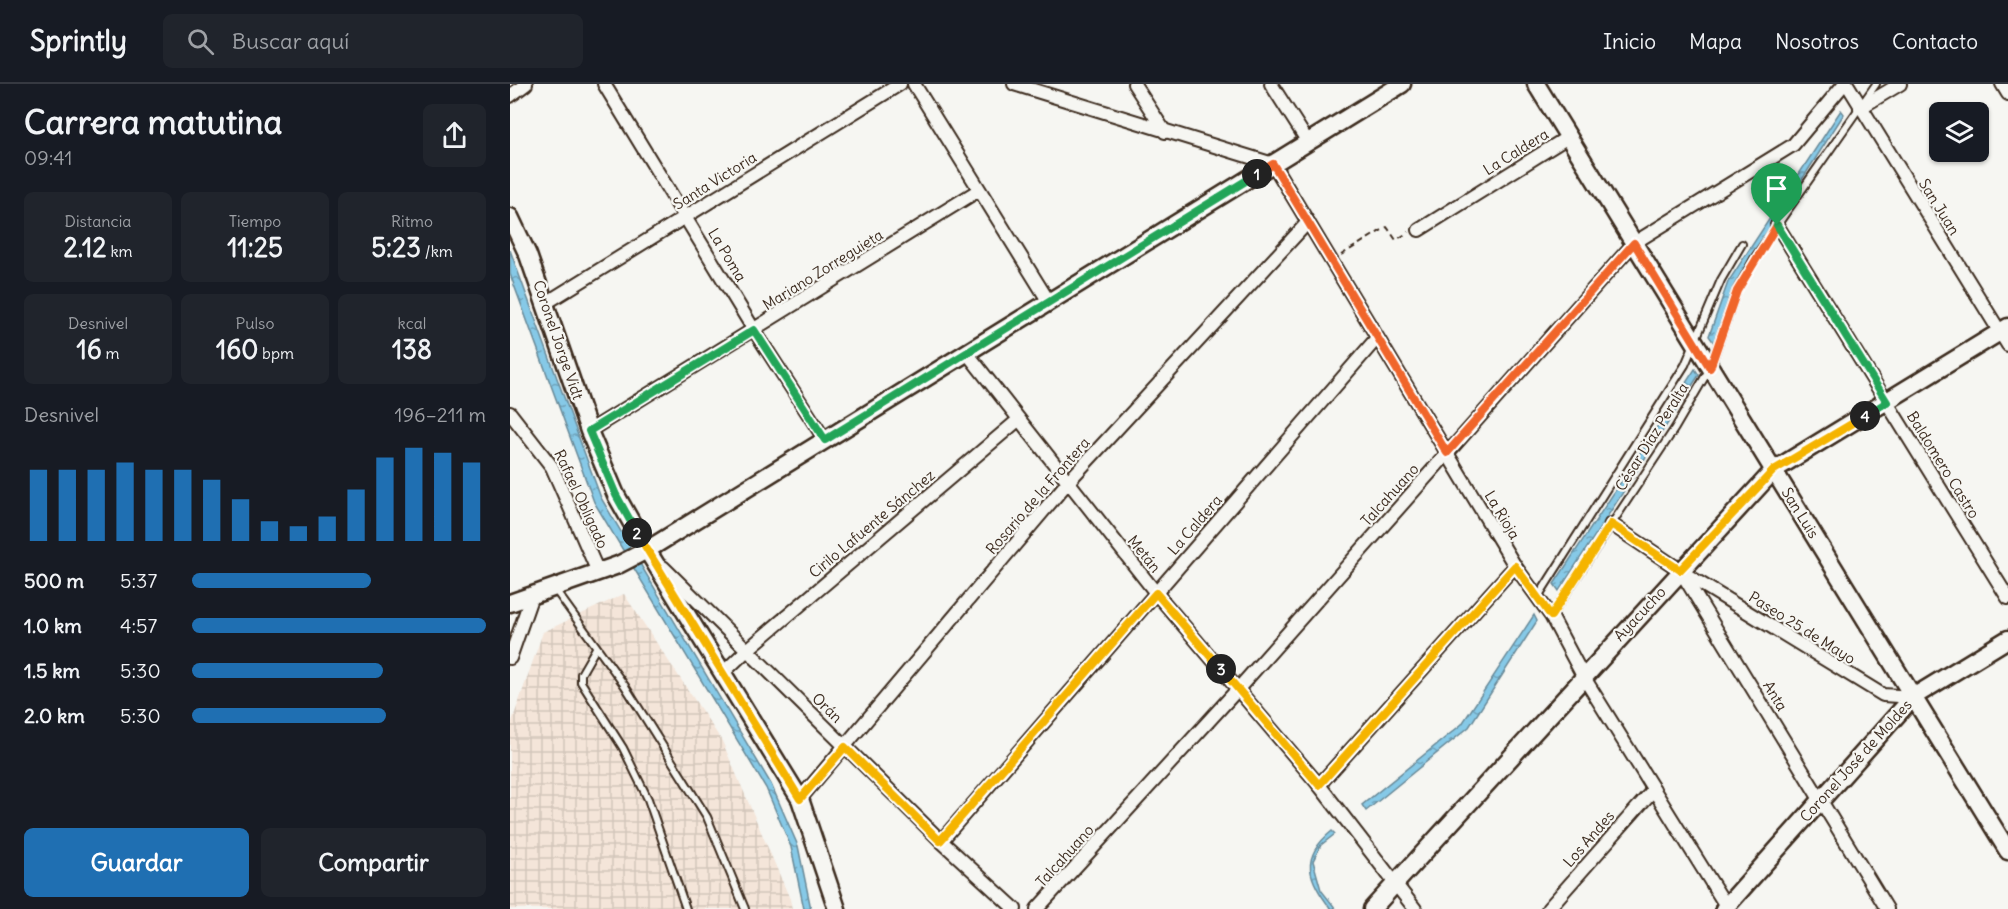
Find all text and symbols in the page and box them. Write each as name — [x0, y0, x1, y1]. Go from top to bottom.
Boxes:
search box — [163, 14, 583, 68]
text: Sprintly — [30, 23, 127, 59]
icon: search — [184, 25, 217, 58]
text: Buscar aquí — [232, 27, 349, 55]
text: Inicio — [1603, 28, 1656, 55]
text: Mapa — [1689, 28, 1742, 55]
text: Nosotros — [1775, 28, 1859, 55]
text: Contacto — [1892, 28, 1978, 55]
text: Carrera matutina — [24, 101, 282, 143]
map controls — [1929, 102, 1989, 162]
button: layers — [1929, 102, 1989, 162]
button: share — [423, 104, 486, 167]
street label: La Caldera — [1480, 124, 1552, 179]
text: 09:41 — [24, 145, 72, 170]
street label: Santa Victoria — [670, 147, 760, 214]
pin: 1 — [1242, 159, 1272, 189]
pin — [1751, 163, 1802, 225]
text: 1 — [1254, 164, 1260, 184]
icon: arrive — [1760, 172, 1793, 205]
street label: San Juan — [1915, 175, 1964, 239]
text: Distancia — [65, 211, 131, 231]
text: Tiempo — [229, 211, 281, 231]
text: Ritmo — [391, 211, 433, 231]
street label: La Poma — [704, 225, 751, 285]
street label: Mariano Zorreguieta — [759, 225, 887, 314]
text: 2.12 — [63, 231, 107, 264]
text: 11:25 — [227, 231, 283, 264]
text: 5:23 — [371, 231, 421, 264]
text: km — [107, 241, 133, 261]
text: /km — [421, 241, 453, 261]
street label: Coronel Jorge Vidt — [529, 278, 588, 402]
text: Desnivel — [68, 313, 128, 333]
text: Pulso — [236, 313, 274, 333]
text: kcal — [398, 313, 426, 333]
text: 16 — [76, 333, 102, 366]
text: 160 — [216, 333, 258, 366]
text: 138 — [392, 333, 432, 366]
text: m — [102, 343, 120, 363]
text: bpm — [258, 343, 294, 363]
street label: César Díaz Peralta — [1611, 379, 1693, 494]
pin: 4 — [1850, 401, 1880, 431]
text: Desnivel — [24, 402, 99, 427]
text: 196–211 m — [395, 402, 486, 427]
text: 4 — [1860, 406, 1870, 426]
street label: Baldomero Castro — [1903, 408, 1984, 522]
street label: Rosario de la Frontera — [982, 433, 1094, 558]
street label: Rafael Obligado — [550, 446, 613, 551]
street label: Talcahuano — [1357, 459, 1423, 530]
street label: Cirilo Lafuente Sánchez — [805, 465, 939, 582]
street label: San Luis — [1778, 484, 1823, 542]
street label: La Rioja — [1481, 487, 1525, 543]
street label: La Caldera — [1163, 490, 1226, 559]
pin: 2 — [622, 518, 652, 548]
text: 2 — [633, 523, 641, 543]
street label: Metán — [1124, 531, 1165, 576]
text: 500 m — [24, 568, 84, 593]
text: 5:37 — [120, 568, 157, 593]
street label: Ayacucho — [1610, 582, 1670, 645]
street label: Paseo 25 de Mayo — [1745, 587, 1859, 668]
text: 1.0 km — [24, 613, 82, 638]
text: 4:57 — [120, 613, 157, 638]
pin: 3 — [1206, 654, 1236, 684]
text: 1.5 km — [24, 658, 80, 683]
text: 5:30 — [120, 658, 161, 683]
text: 3 — [1216, 659, 1226, 679]
street label: Anta — [1759, 677, 1792, 715]
street label: Orán — [808, 689, 847, 727]
street label: Coronel José de Moldes — [1795, 695, 1916, 826]
text: 2.0 km — [24, 703, 85, 728]
text: 5:30 — [120, 703, 161, 728]
street label: Los Andes — [1559, 806, 1618, 871]
street label: Talcahuano — [1032, 820, 1098, 891]
button: Guardar — [24, 828, 249, 897]
button: Compartir — [261, 828, 486, 897]

